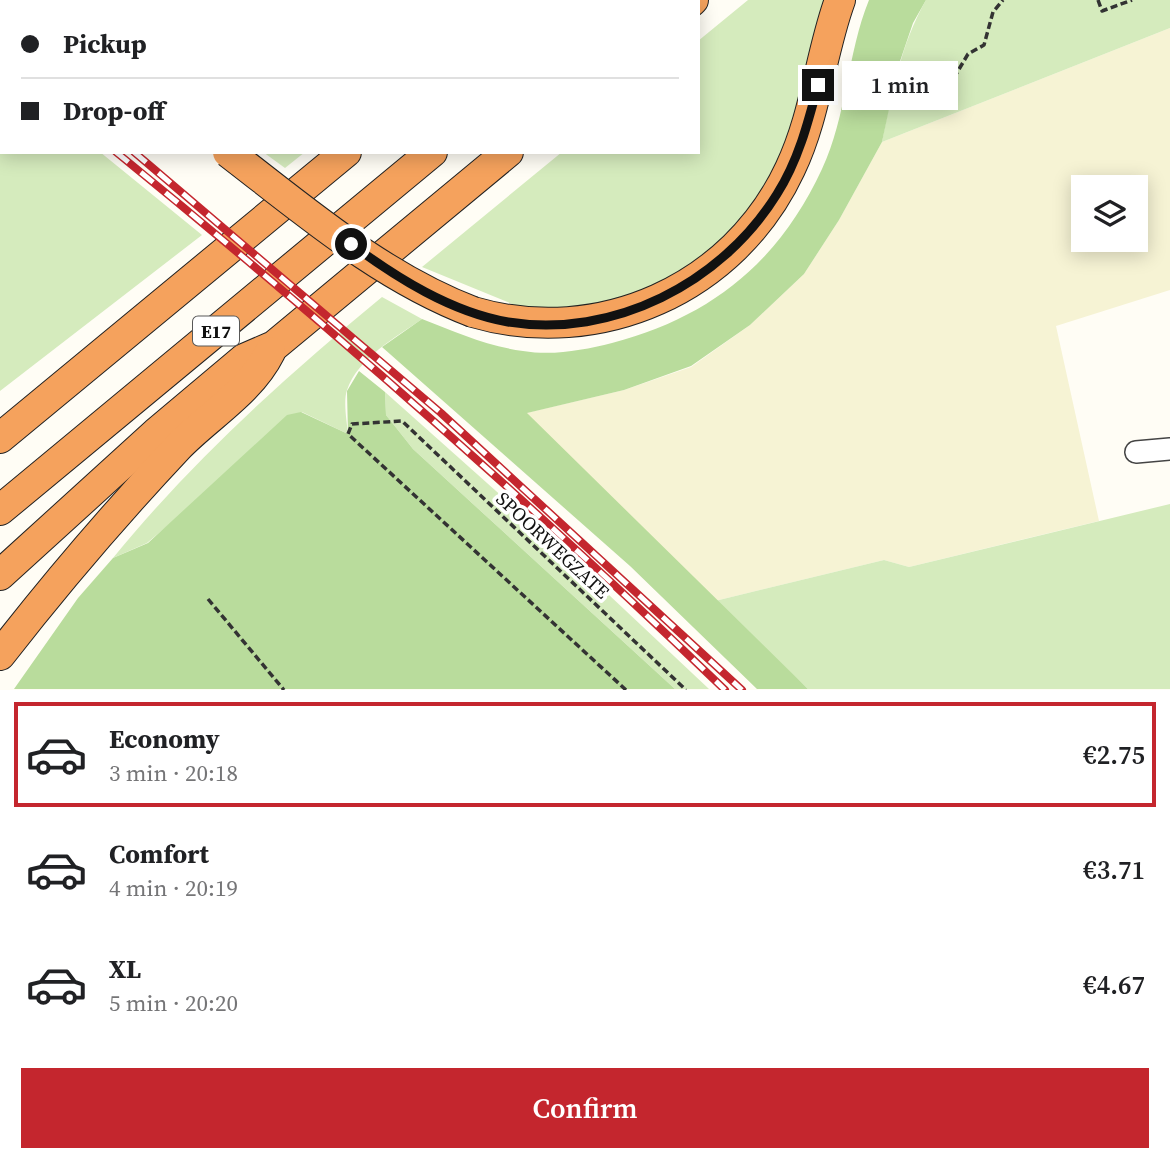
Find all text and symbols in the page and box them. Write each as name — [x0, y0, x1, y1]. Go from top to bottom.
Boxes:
text: Pickup — [63, 26, 147, 62]
callout: 1 min — [842, 60, 958, 110]
route end — [802, 69, 834, 101]
text: 1 min — [870, 69, 930, 101]
text: Drop-off — [63, 93, 165, 129]
map controls — [1071, 175, 1148, 252]
button: layers — [1071, 175, 1148, 252]
route start — [335, 228, 367, 260]
road number: E17 — [193, 316, 239, 346]
street label: SPOORWEGZATE — [491, 486, 615, 604]
text: Economy — [109, 721, 220, 757]
icon: car — [25, 723, 88, 786]
text: €2.75 — [1083, 737, 1145, 773]
text: 3 min · 20:18 — [109, 757, 238, 789]
text: Comfort — [109, 836, 209, 872]
icon: car — [25, 838, 88, 901]
text: €3.71 — [1083, 852, 1145, 888]
text: 4 min · 20:19 — [109, 872, 238, 904]
text: XL — [109, 951, 141, 987]
icon: car — [25, 953, 88, 1016]
text: €4.67 — [1083, 967, 1145, 1003]
text: 5 min · 20:20 — [109, 987, 238, 1019]
button: Confirm — [21, 1068, 1149, 1148]

